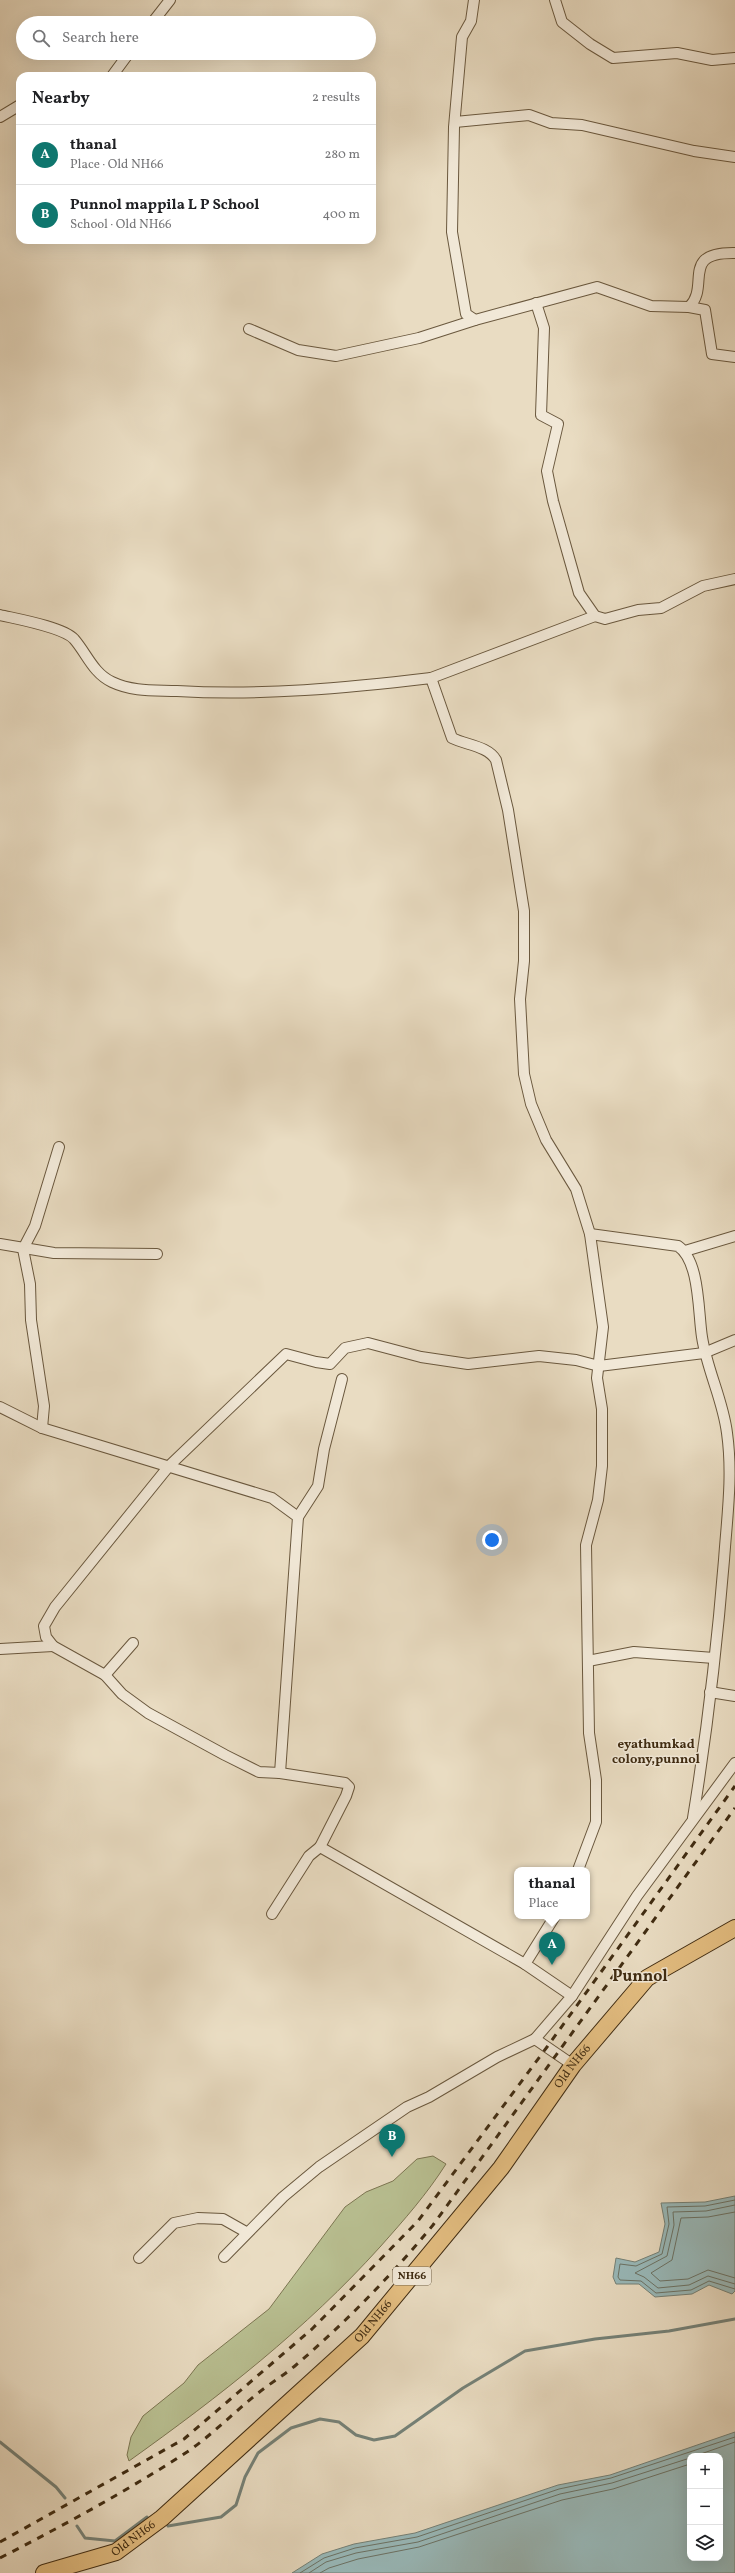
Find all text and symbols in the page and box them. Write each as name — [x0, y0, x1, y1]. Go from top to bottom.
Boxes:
search box — [16, 16, 376, 60]
icon: search — [30, 27, 52, 49]
text: Search here — [62, 28, 139, 49]
text: Nearby — [32, 87, 90, 110]
text: 2 results — [312, 89, 360, 107]
text: thanal — [70, 135, 117, 156]
text: A — [40, 146, 50, 164]
text: 280 m — [324, 146, 360, 164]
text: Place · Old NH66 — [70, 156, 164, 174]
text: Punnol mappila L P School — [70, 195, 259, 216]
text: B — [41, 206, 49, 224]
text: 400 m — [323, 206, 360, 224]
text: School · Old NH66 — [70, 216, 172, 234]
your location — [482, 1530, 502, 1550]
district label: eyathumkad colony,punnol — [612, 1736, 701, 1769]
popup — [514, 1867, 590, 1919]
text: thanal — [529, 1874, 575, 1895]
text: Place — [529, 1895, 558, 1913]
pin: A — [539, 1932, 565, 1965]
district label: Punnol — [612, 1966, 668, 1988]
street label: Old NH66 — [551, 2041, 595, 2092]
pin: B — [379, 2124, 405, 2157]
road number: NH66 — [393, 2267, 431, 2285]
street label: Old NH66 — [351, 2297, 396, 2347]
map controls — [687, 2453, 723, 2561]
button: + — [687, 2453, 723, 2489]
button: − — [687, 2489, 723, 2525]
street label: Old NH66 — [108, 2517, 159, 2561]
button: layers — [687, 2525, 723, 2561]

